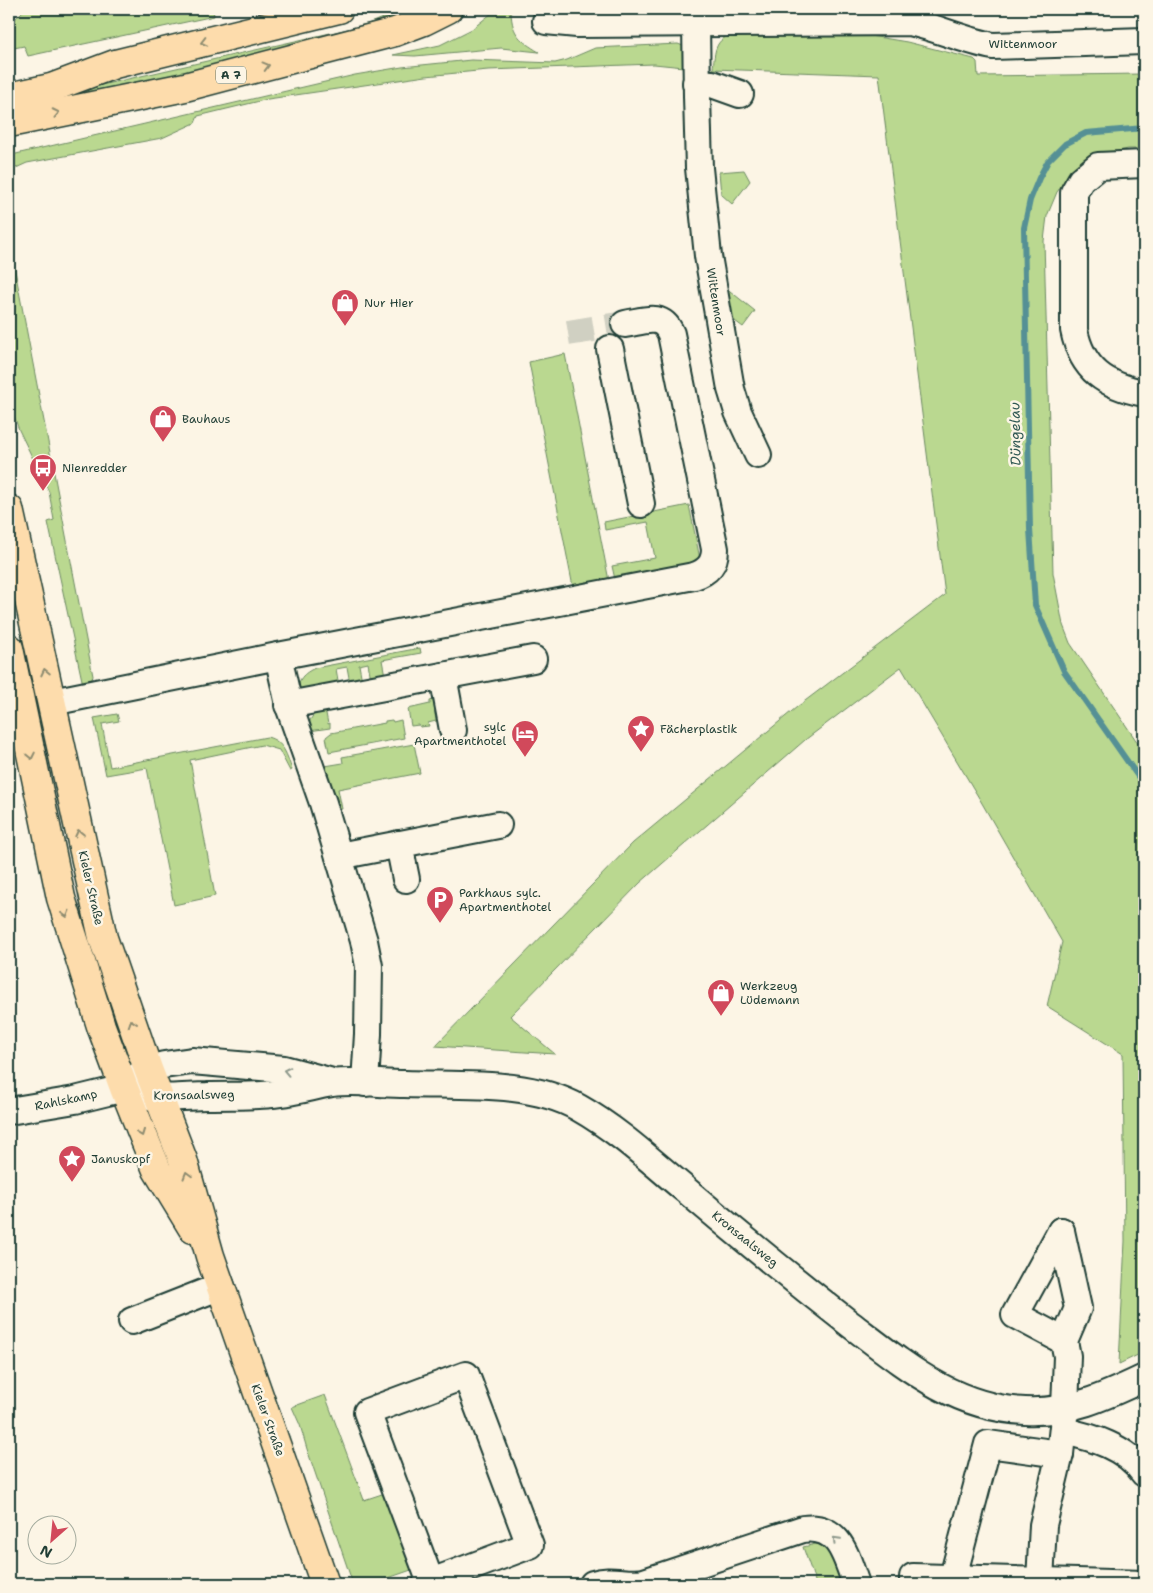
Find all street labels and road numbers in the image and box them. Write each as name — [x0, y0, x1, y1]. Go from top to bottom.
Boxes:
street label: Wittenmoor — [988, 36, 1058, 52]
road number: A 7 — [216, 66, 246, 84]
street label: Wittenmoor — [703, 267, 729, 338]
street label: Kieler Straße — [75, 849, 107, 927]
street label: Rahlskamp — [33, 1086, 99, 1114]
street label: Kronsaalsweg — [153, 1086, 235, 1104]
street label: Kronsaalsweg — [708, 1207, 782, 1271]
street label: Kieler Straße — [247, 1382, 289, 1459]

